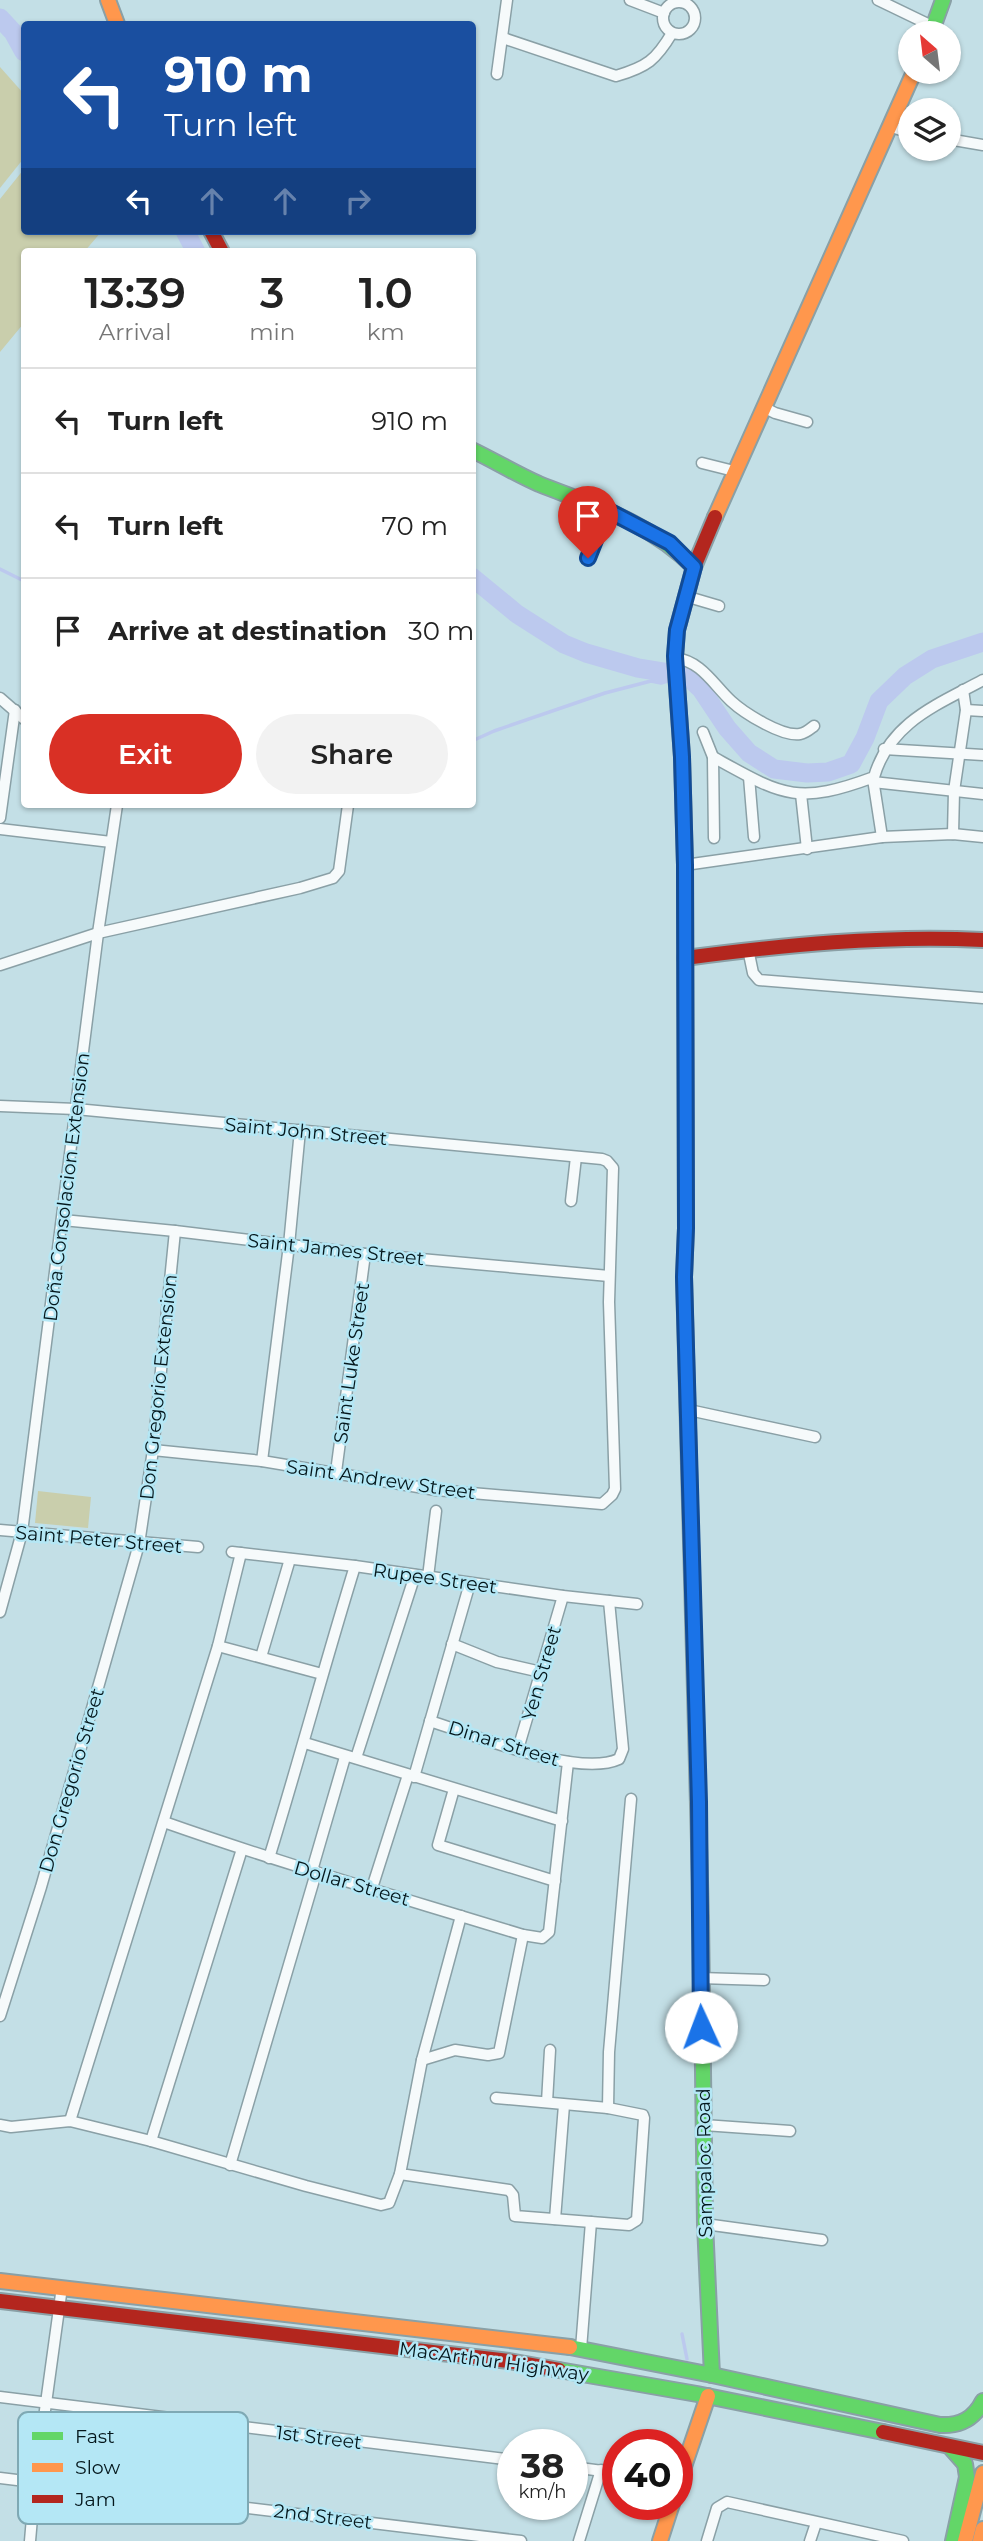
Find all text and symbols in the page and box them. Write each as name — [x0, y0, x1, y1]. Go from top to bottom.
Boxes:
north arrow — [898, 21, 961, 84]
map controls — [898, 21, 961, 161]
text: 910 m — [164, 45, 313, 104]
icon: left — [49, 49, 140, 140]
button: layers — [898, 98, 961, 161]
text: Turn left — [164, 105, 298, 144]
icon: left — [120, 182, 158, 220]
icon: ahead — [193, 182, 231, 220]
icon: ahead — [266, 182, 304, 220]
icon: right — [339, 182, 377, 220]
text: 13:39 — [84, 267, 186, 319]
text: 3 — [260, 267, 284, 319]
text: 1.0 — [359, 267, 413, 319]
text: Arrival — [99, 318, 171, 346]
text: min — [249, 318, 295, 346]
text: km — [367, 318, 405, 346]
icon: left — [49, 402, 87, 440]
text: Turn left — [108, 405, 224, 437]
text: 910 m — [371, 405, 448, 437]
pin — [558, 486, 618, 558]
icon: arrive — [569, 497, 607, 535]
icon: left — [49, 507, 87, 545]
text: Turn left — [108, 510, 224, 542]
text: 70 m — [382, 510, 448, 542]
icon: arrive — [49, 612, 87, 650]
text: Arrive at destination — [108, 615, 387, 647]
text: 30 m — [408, 615, 474, 647]
button: Exit — [49, 714, 242, 794]
button: Share — [256, 714, 448, 794]
street label: Doña Consolacion Extension — [39, 1051, 94, 1323]
street label: Saint John Street — [224, 1113, 388, 1150]
street label: Saint James Street — [246, 1229, 426, 1270]
street label: Don Gregorio Extension — [135, 1273, 182, 1501]
street label: Saint Luke Street — [329, 1281, 374, 1445]
street label: Saint Andrew Street — [285, 1455, 477, 1504]
street label: Saint Peter Street — [15, 1521, 184, 1558]
street label: Rupee Street — [372, 1558, 499, 1599]
street label: Yen Street — [517, 1623, 566, 1723]
street label: Don Gregorio Street — [34, 1685, 109, 1875]
street label: Dinar Street — [446, 1716, 562, 1771]
street label: Dollar Street — [291, 1856, 413, 1911]
position arrow — [664, 1990, 738, 2064]
street label: Sampaloc Road — [692, 2088, 717, 2238]
street label: MacArthur Highway — [398, 2337, 591, 2386]
legend — [18, 2412, 248, 2524]
street label: 1st Street — [275, 2421, 363, 2454]
text: Fast — [75, 2425, 115, 2448]
speed limit sign: 40 — [602, 2429, 693, 2520]
text: 38 — [521, 2444, 564, 2487]
text: Slow — [75, 2456, 120, 2479]
text: km/h — [518, 2481, 567, 2503]
text: Jam — [74, 2488, 116, 2511]
street label: 2nd Street — [272, 2499, 374, 2534]

